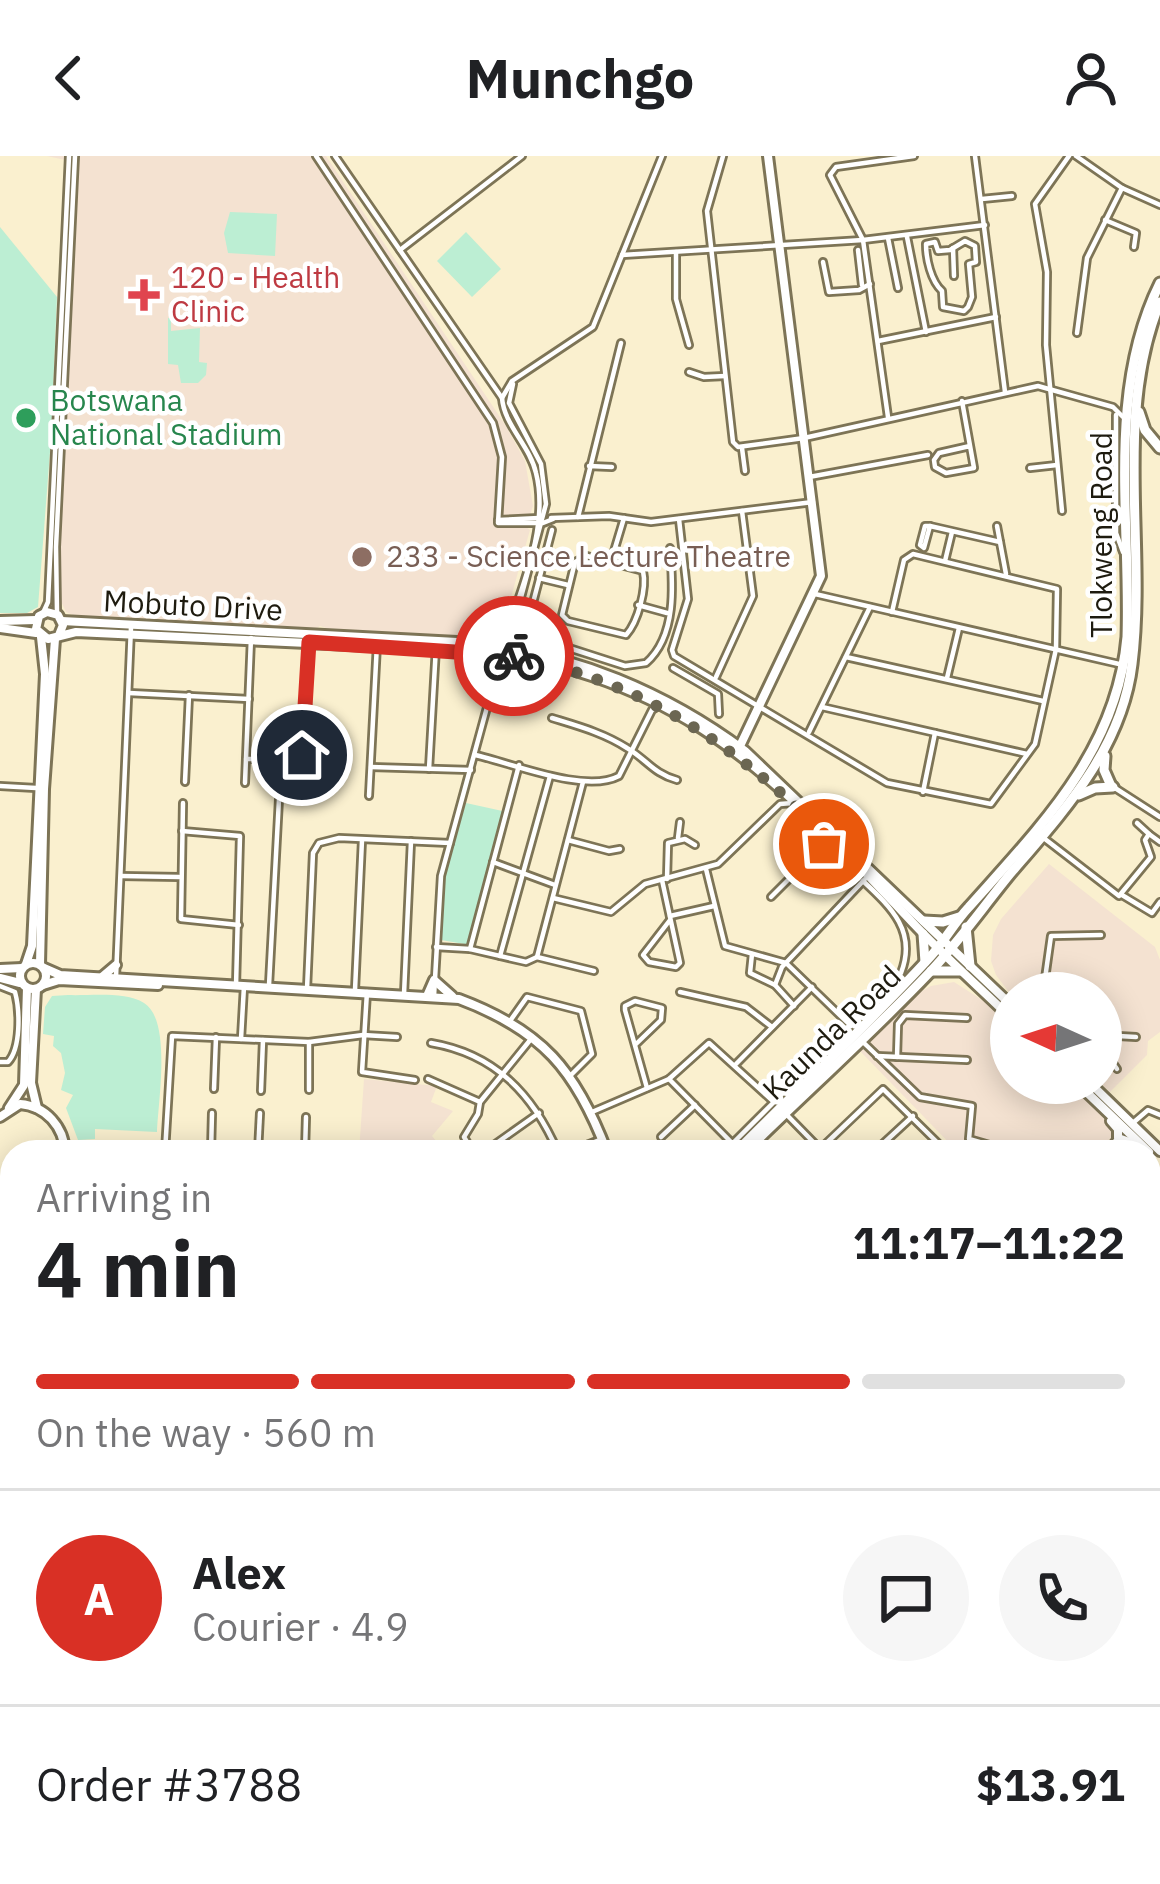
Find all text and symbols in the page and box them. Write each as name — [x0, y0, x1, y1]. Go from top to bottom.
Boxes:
text: Munchgo — [466, 43, 694, 113]
icon: back — [36, 45, 102, 111]
icon: person — [1058, 45, 1124, 111]
place label: 120 - Health Clinic — [171, 257, 340, 330]
marker: 120 - Health Clinic — [128, 279, 160, 311]
place label: Botswana National Stadium — [50, 380, 282, 453]
marker: Botswana National Stadium — [13, 405, 39, 431]
street label: Tlokweng Road — [1081, 432, 1120, 638]
place label: 233 - Science Lecture Theatre — [386, 536, 791, 575]
marker: 233 - Science Lecture Theatre — [349, 544, 375, 570]
street label: Mobuto Drive — [102, 580, 284, 629]
courier — [454, 596, 574, 716]
icon: bike — [481, 623, 547, 689]
pin — [251, 704, 353, 806]
icon: home — [269, 722, 335, 788]
pin — [773, 793, 875, 895]
icon: bag — [791, 811, 857, 877]
street label: Kaunda Road — [753, 956, 909, 1108]
north arrow — [990, 972, 1122, 1104]
map controls — [990, 972, 1122, 1104]
text: Arriving in — [36, 1172, 212, 1223]
text: 11:17–11:22 — [853, 1213, 1125, 1271]
text: 4 min — [36, 1217, 240, 1318]
text: On the way · 560 m — [36, 1407, 376, 1458]
button: chat — [843, 1535, 969, 1661]
button: phone — [999, 1535, 1125, 1661]
text: Alex — [192, 1543, 286, 1601]
text: A — [84, 1569, 114, 1627]
text: Courier · 4.9 — [192, 1601, 409, 1652]
text: Order #3788 — [36, 1755, 302, 1813]
text: $13.91 — [976, 1755, 1125, 1813]

